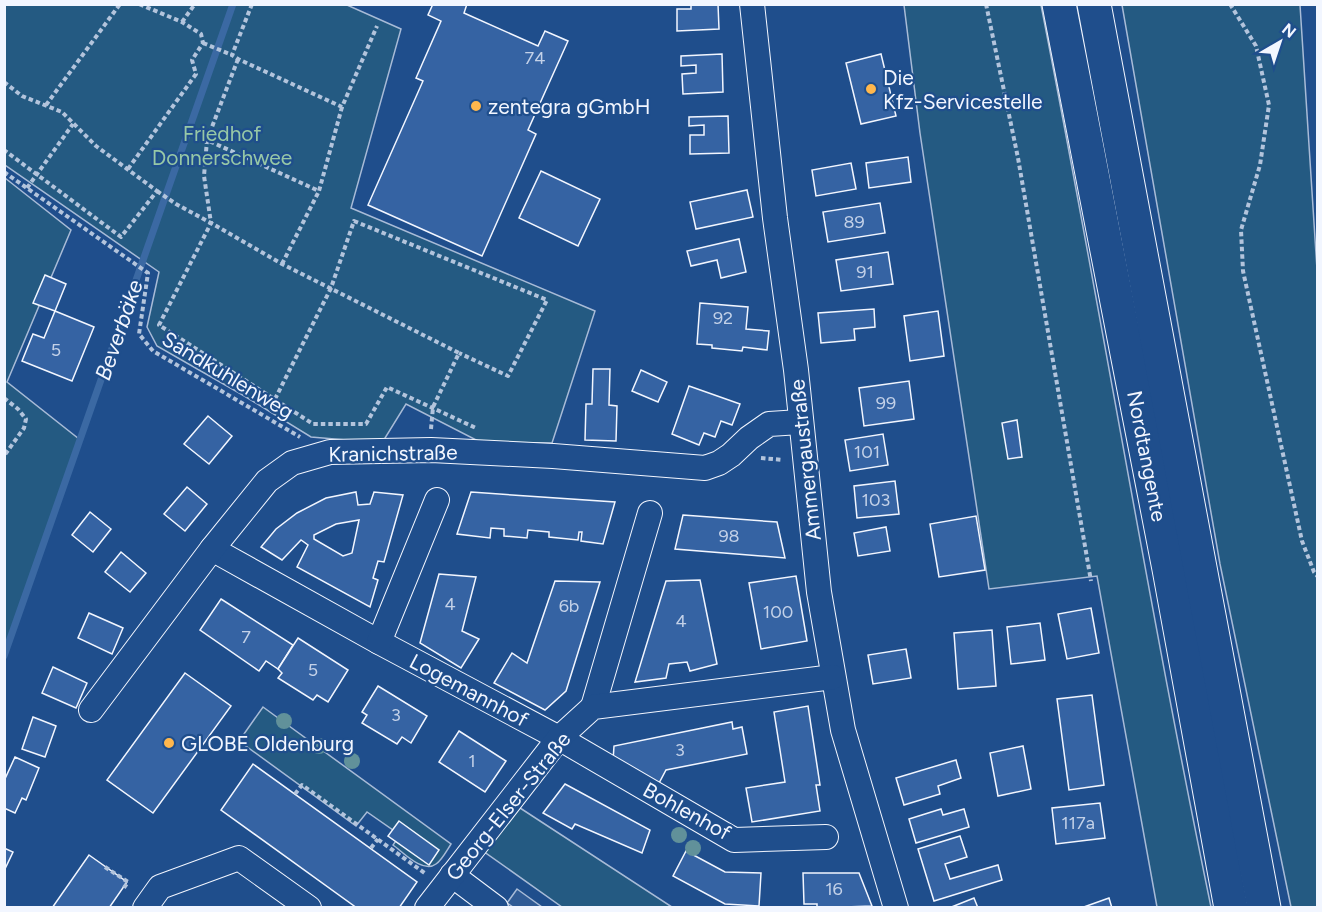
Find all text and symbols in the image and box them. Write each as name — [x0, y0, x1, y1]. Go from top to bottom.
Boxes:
north arrow — [1250, 12, 1310, 72]
text: N — [1278, 19, 1300, 42]
house number: 74 — [525, 47, 545, 69]
place label: Die Kfz-Servicestelle — [883, 65, 1043, 114]
marker: Die Kfz-Servicestelle — [864, 82, 878, 96]
place label: zentegra gGmbH — [488, 94, 650, 119]
marker: zentegra gGmbH — [469, 99, 483, 113]
park label: Friedhof Donnerschwee — [152, 121, 292, 170]
house number: 89 — [843, 211, 865, 233]
house number: 91 — [856, 261, 874, 283]
water label: Beverbäke — [89, 276, 149, 384]
house number: 92 — [713, 307, 733, 329]
street label: Sandkuhlenweg — [158, 326, 298, 424]
house number: 5 — [51, 339, 61, 361]
street label: Ammergaustraße — [784, 378, 826, 542]
street label: Nordtangente — [1122, 388, 1172, 524]
house number: 99 — [876, 392, 896, 414]
street label: Kranichstraße — [328, 439, 458, 467]
house number: 101 — [854, 441, 880, 463]
house number: 103 — [862, 489, 890, 511]
house number: 98 — [718, 525, 740, 547]
house number: 4 — [444, 593, 456, 615]
house number: 6b — [559, 595, 579, 617]
house number: 100 — [763, 601, 793, 623]
house number: 4 — [675, 610, 687, 632]
house number: 7 — [241, 626, 251, 648]
street label: Logemannhof — [405, 648, 533, 732]
house number: 5 — [308, 659, 318, 681]
house number: 3 — [391, 704, 401, 726]
street label: Georg-Elser-Straße — [440, 727, 576, 885]
place label: GLOBE Oldenburg — [181, 731, 354, 756]
marker: GLOBE Oldenburg — [162, 736, 176, 750]
house number: 3 — [675, 739, 685, 761]
house number: 1 — [468, 750, 476, 772]
street label: Bohlenhof — [639, 777, 735, 845]
house number: 117a — [1061, 812, 1095, 834]
house number: 16 — [825, 878, 843, 900]

